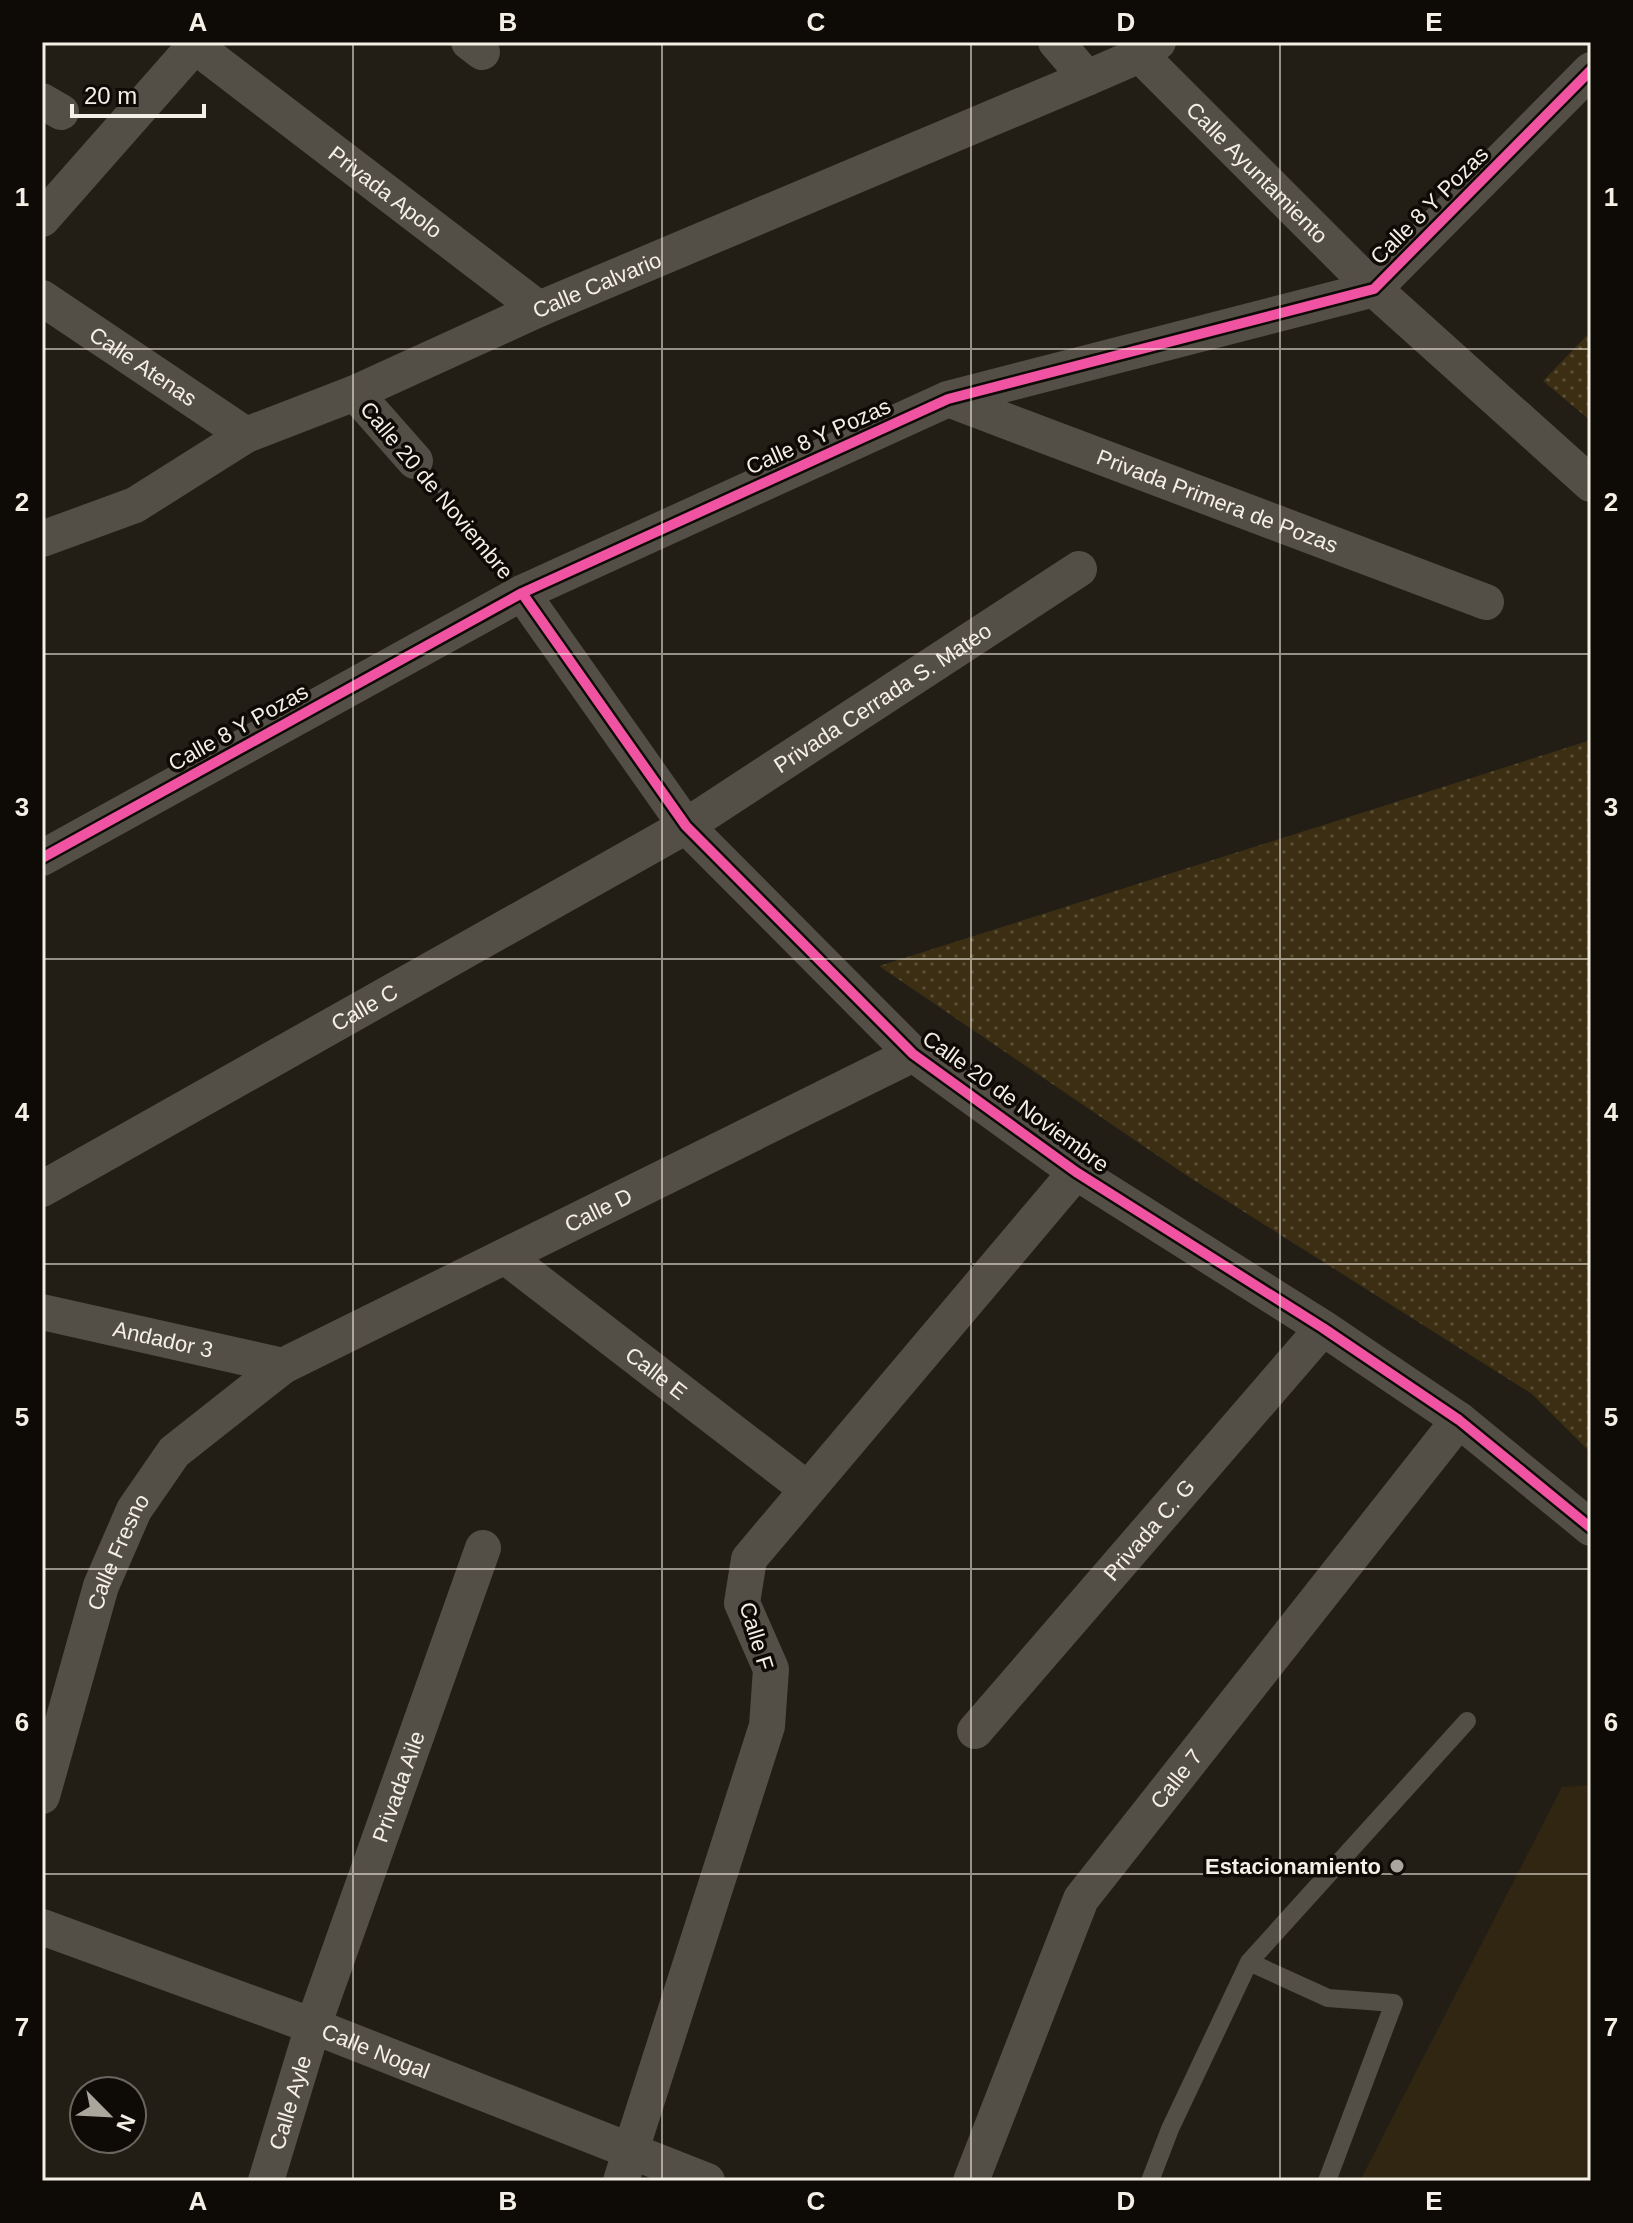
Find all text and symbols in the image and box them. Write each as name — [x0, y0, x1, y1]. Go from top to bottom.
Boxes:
text: A — [189, 7, 208, 37]
text: B — [499, 7, 517, 37]
text: C — [807, 7, 826, 37]
text: D — [1117, 7, 1135, 37]
text: E — [1425, 7, 1443, 37]
scale bar — [72, 68, 204, 118]
text: 20 m — [84, 82, 137, 109]
street label: Calle Ayuntamiento — [1181, 97, 1333, 249]
street label: Privada Apolo — [324, 141, 447, 243]
street label: Calle 8 Y Pozas — [1365, 141, 1493, 269]
text: 1 — [15, 182, 29, 212]
text: 1 — [1604, 182, 1618, 212]
street label: Calle Calvario — [529, 247, 665, 323]
street label: Calle Atenas — [85, 322, 201, 411]
street label: Calle 8 Y Pozas — [742, 393, 894, 480]
street label: Calle 20 de Noviembre — [355, 397, 518, 584]
street label: Privada Primera de Pozas — [1093, 444, 1341, 558]
text: 2 — [15, 487, 29, 517]
text: 2 — [1604, 487, 1618, 517]
street label: Privada Cerrada S. Mateo — [769, 618, 996, 778]
street label: Calle 8 Y Pozas — [164, 679, 312, 776]
text: 3 — [15, 792, 29, 822]
text: 3 — [1604, 792, 1618, 822]
street label: Calle C — [327, 979, 402, 1036]
street label: Calle 20 de Noviembre — [918, 1026, 1114, 1177]
text: 4 — [15, 1097, 30, 1127]
text: 4 — [1604, 1097, 1619, 1127]
street label: Calle D — [561, 1183, 636, 1238]
street label: Andador 3 — [111, 1316, 215, 1363]
street label: Calle E — [620, 1342, 692, 1405]
text: 5 — [15, 1402, 29, 1432]
text: 5 — [1604, 1402, 1618, 1432]
street label: Privada C. G — [1099, 1474, 1200, 1586]
street label: Calle Fresno — [83, 1489, 155, 1613]
street label: Calle F — [734, 1599, 779, 1673]
text: 6 — [15, 1707, 29, 1737]
text: 6 — [1604, 1707, 1618, 1737]
street label: Privada Aile — [367, 1728, 430, 1846]
street label: Calle 7 — [1145, 1744, 1207, 1814]
place label: Estacionamiento — [1205, 1854, 1381, 1879]
marker: Estacionamiento — [1388, 1857, 1406, 1875]
text: 7 — [15, 2012, 29, 2042]
text: 7 — [1604, 2012, 1618, 2042]
street label: Calle Nogal — [318, 2019, 433, 2084]
street label: Calle Ayle — [264, 2052, 316, 2153]
north arrow — [68, 2075, 148, 2155]
text: N — [111, 2111, 140, 2135]
text: A — [189, 2186, 208, 2216]
text: B — [499, 2186, 517, 2216]
text: C — [807, 2186, 826, 2216]
text: D — [1117, 2186, 1135, 2216]
text: E — [1425, 2186, 1443, 2216]

